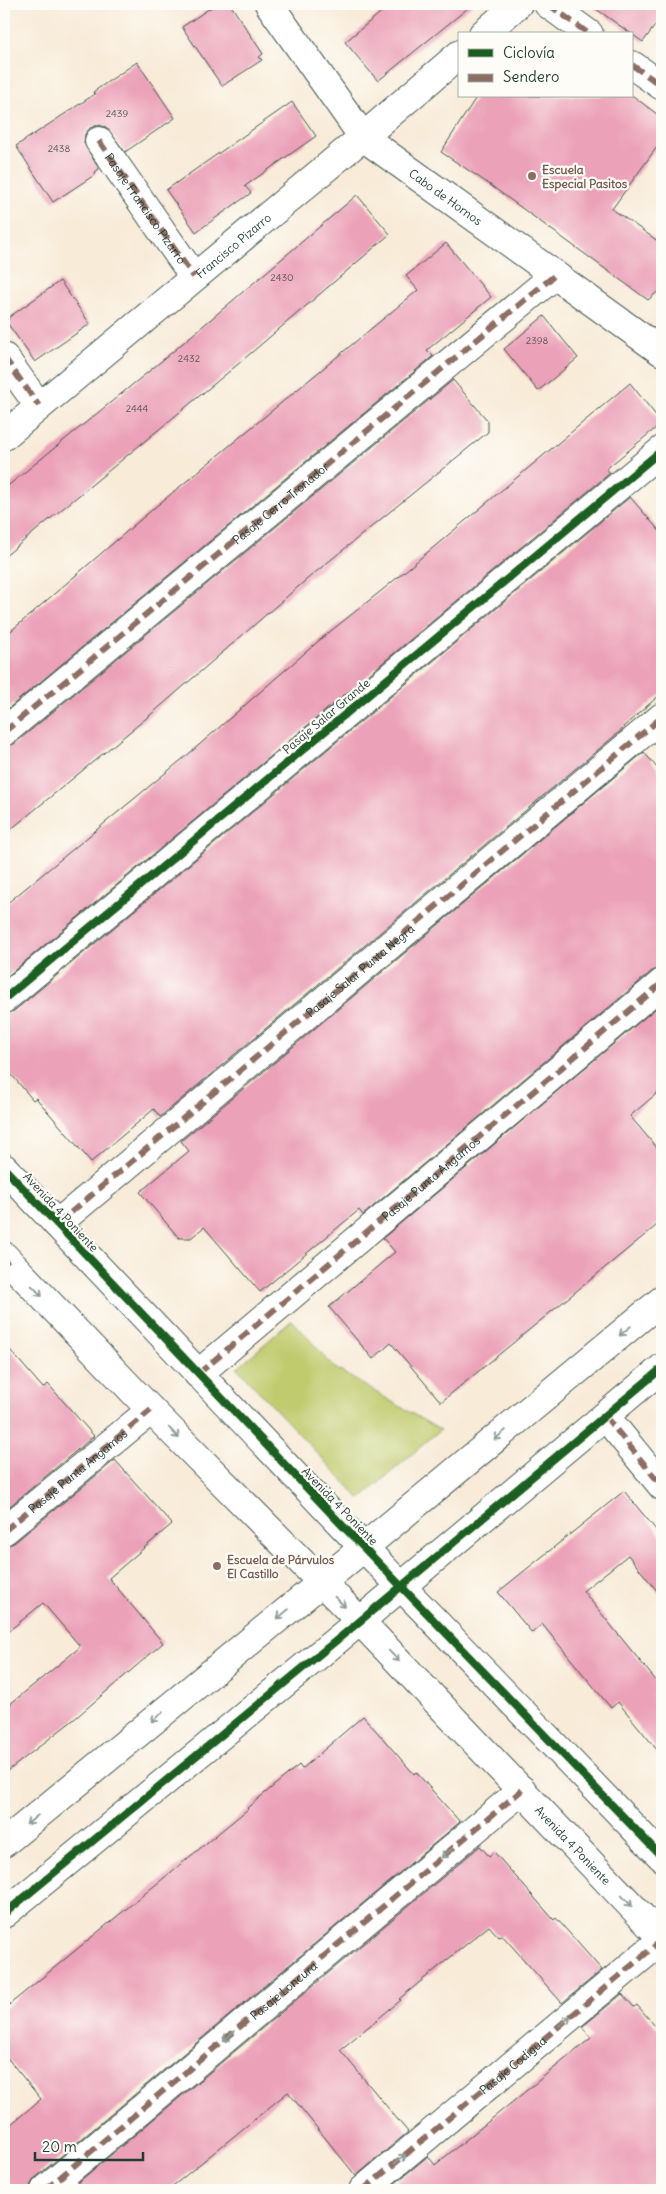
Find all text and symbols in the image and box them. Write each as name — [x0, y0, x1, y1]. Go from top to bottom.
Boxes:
legend — [458, 32, 634, 98]
text: Ciclovía — [503, 43, 555, 62]
text: Sendero — [503, 67, 559, 86]
house number: 2439 — [106, 107, 129, 120]
house number: 2438 — [48, 142, 71, 155]
street label: Pasaje Francisco Pizarro — [102, 150, 190, 267]
place label: Escuela Especial Pasitos — [542, 162, 628, 192]
street label: Cabo de Hornos — [406, 165, 485, 228]
marker: Escuela Especial Pasitos — [526, 170, 538, 182]
street label: Francisco Pizarro — [192, 209, 274, 281]
house number: 2430 — [270, 271, 294, 284]
house number: 2398 — [526, 334, 549, 347]
house number: 2432 — [178, 352, 201, 365]
house number: 2444 — [126, 402, 149, 415]
street label: Pasaje Cerro Tronador — [229, 458, 332, 547]
street label: Pasaje Salar Grande — [279, 675, 373, 757]
street label: Pasaje Salar Punta Negra — [302, 921, 417, 1020]
street label: Pasaje Punta Angamos — [378, 1132, 483, 1224]
street label: Avenida 4 Poniente — [20, 1169, 102, 1255]
one-way arrow — [31, 1284, 43, 1296]
one-way arrow — [619, 1325, 632, 1336]
street label: Pasaje Punta Angamos — [25, 1425, 130, 1516]
one-way arrow — [168, 1427, 180, 1440]
one-way arrow — [494, 1429, 507, 1440]
street label: Avenida 4 Poniente — [299, 1464, 381, 1548]
place label: Escuela de Párvulos El Castillo — [227, 1552, 335, 1581]
marker: Escuela de Párvulos El Castillo — [211, 1560, 223, 1572]
one-way arrow — [334, 1596, 347, 1608]
one-way arrow — [277, 1608, 290, 1619]
one-way arrow — [388, 1650, 400, 1663]
one-way arrow — [151, 1712, 164, 1723]
street label: Avenida 4 Poniente — [532, 1802, 614, 1887]
one-way arrow — [26, 1815, 39, 1826]
one-way arrow — [441, 1848, 454, 1859]
one-way arrow — [621, 1894, 633, 1907]
street label: Pasaje Loncura — [247, 1958, 320, 2023]
one-way arrow — [558, 2016, 571, 2027]
one-way arrow — [223, 2031, 236, 2042]
street label: Pasaje Codigua — [476, 2032, 549, 2097]
scale bar — [35, 2129, 142, 2161]
text: 20 m — [42, 2137, 77, 2156]
one-way arrow — [393, 2154, 406, 2165]

